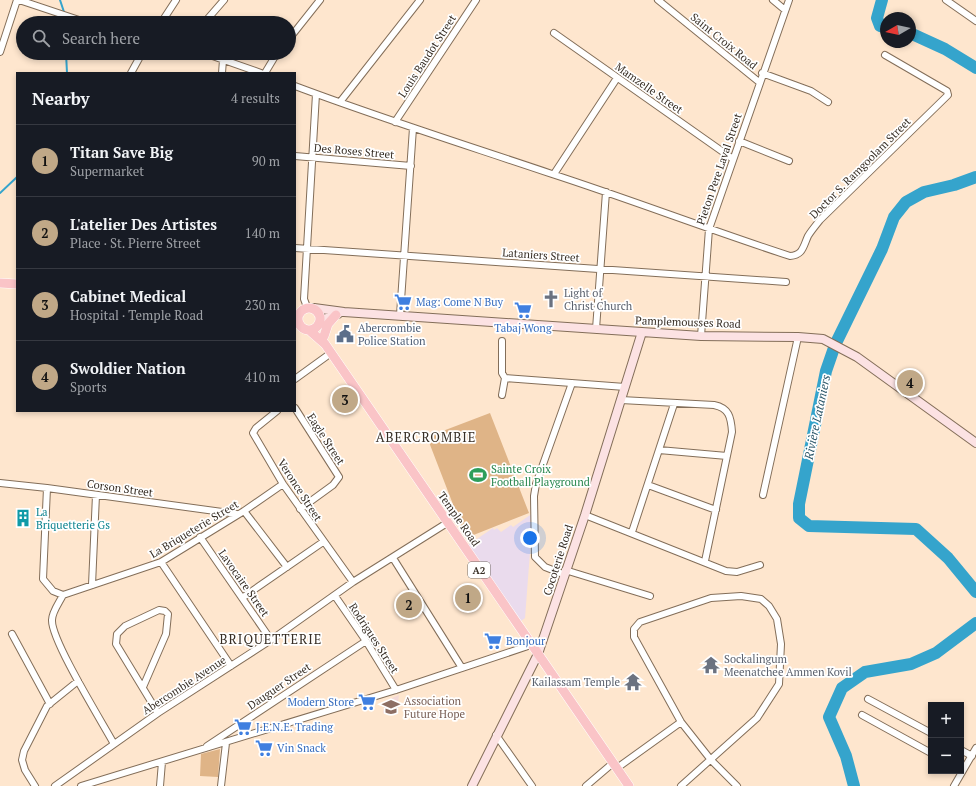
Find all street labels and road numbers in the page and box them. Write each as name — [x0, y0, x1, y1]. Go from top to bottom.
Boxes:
street label: Saint Croix Road — [688, 10, 760, 72]
street label: Louis Baudot Street — [395, 12, 459, 100]
street label: Mamzelle Street — [612, 59, 686, 117]
street label: Pieton Pere Laval Street — [693, 111, 745, 227]
street label: Doctor S. Ramgoolam Street — [806, 114, 914, 222]
street label: Des Roses Street — [313, 141, 395, 161]
street label: Lataniers Street — [502, 245, 580, 265]
street label: Pamplemousses Road — [635, 313, 741, 331]
street label: Eagle Street — [304, 411, 348, 467]
street label: Veronce Street — [275, 456, 325, 524]
street label: Corson Street — [86, 476, 154, 500]
street label: Temple Road — [435, 489, 483, 549]
street label: La Briqueterie Street — [147, 497, 241, 561]
street label: Cocoterie Road — [540, 523, 576, 597]
street label: Lavocaire Street — [216, 547, 272, 619]
road number: A2 — [468, 562, 490, 578]
street label: Rodrigues Street — [346, 600, 402, 676]
street label: Abercombie Avenue — [139, 652, 229, 717]
street label: Dauguer Street — [245, 660, 313, 712]

